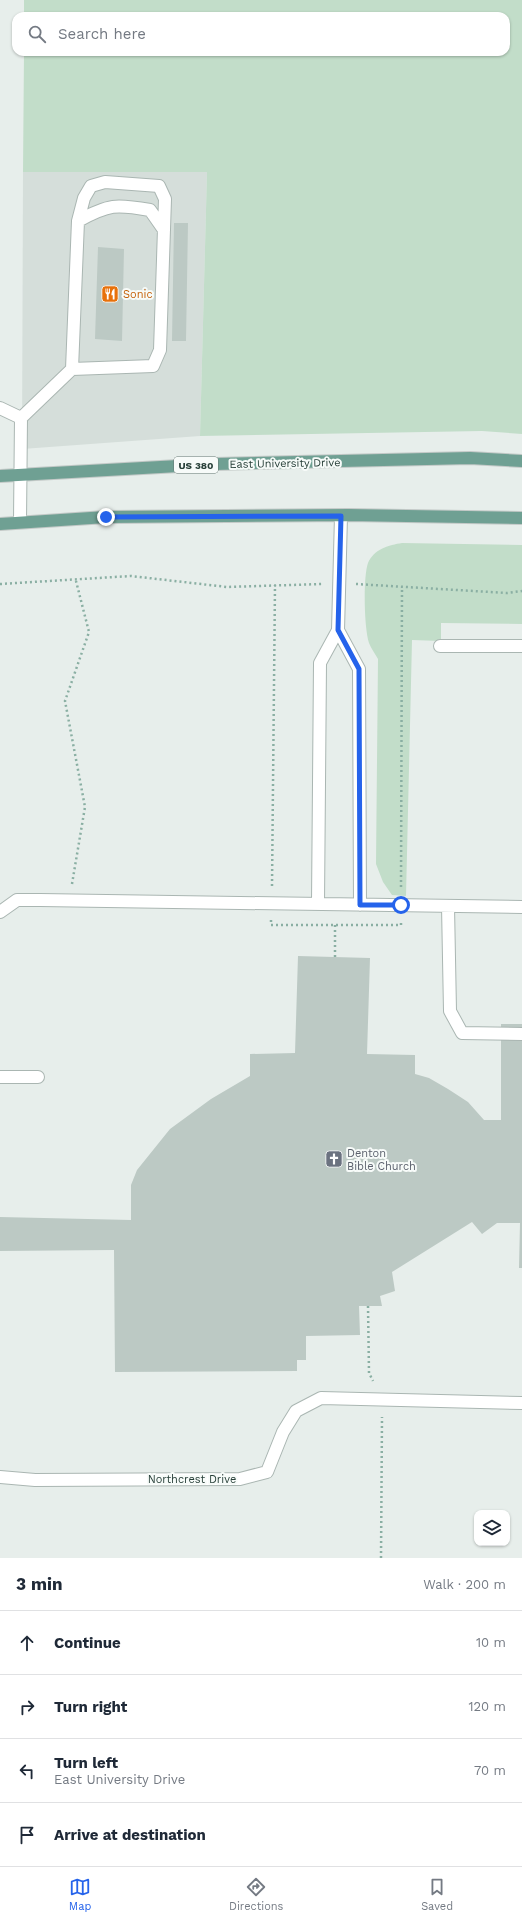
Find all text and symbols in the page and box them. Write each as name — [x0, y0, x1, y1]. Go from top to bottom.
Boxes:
search box — [12, 12, 510, 56]
icon: search — [26, 23, 48, 45]
text: Search here — [58, 25, 146, 43]
restaurant icon: Sonic — [100, 284, 120, 304]
place label: Sonic — [123, 288, 153, 301]
street label: East University Drive — [229, 456, 341, 471]
road number: US 380 — [174, 457, 218, 473]
route end — [97, 508, 115, 526]
route start — [392, 896, 410, 914]
place label: Denton Bible Church — [347, 1147, 416, 1173]
church icon: Denton Bible Church — [324, 1149, 344, 1169]
street label: Northcrest Drive — [148, 1473, 236, 1486]
map controls — [474, 1510, 510, 1546]
button: layers — [474, 1510, 510, 1546]
text: 3 min — [16, 1574, 62, 1594]
text: Walk · 200 m — [423, 1577, 506, 1592]
icon: ahead — [16, 1632, 38, 1654]
text: Continue — [54, 1634, 121, 1652]
text: 10 m — [476, 1635, 506, 1650]
icon: right — [16, 1696, 38, 1718]
text: Turn right — [54, 1698, 127, 1716]
text: 120 m — [468, 1699, 506, 1714]
text: Turn left — [54, 1754, 118, 1772]
icon: left — [16, 1760, 38, 1782]
text: 70 m — [474, 1763, 506, 1778]
text: East University Drive — [54, 1772, 185, 1787]
icon: arrive — [16, 1824, 38, 1846]
text: Arrive at destination — [54, 1826, 206, 1844]
tab: Map — [69, 1876, 91, 1913]
tab: Directions — [229, 1876, 283, 1913]
tab: Saved — [421, 1876, 453, 1913]

